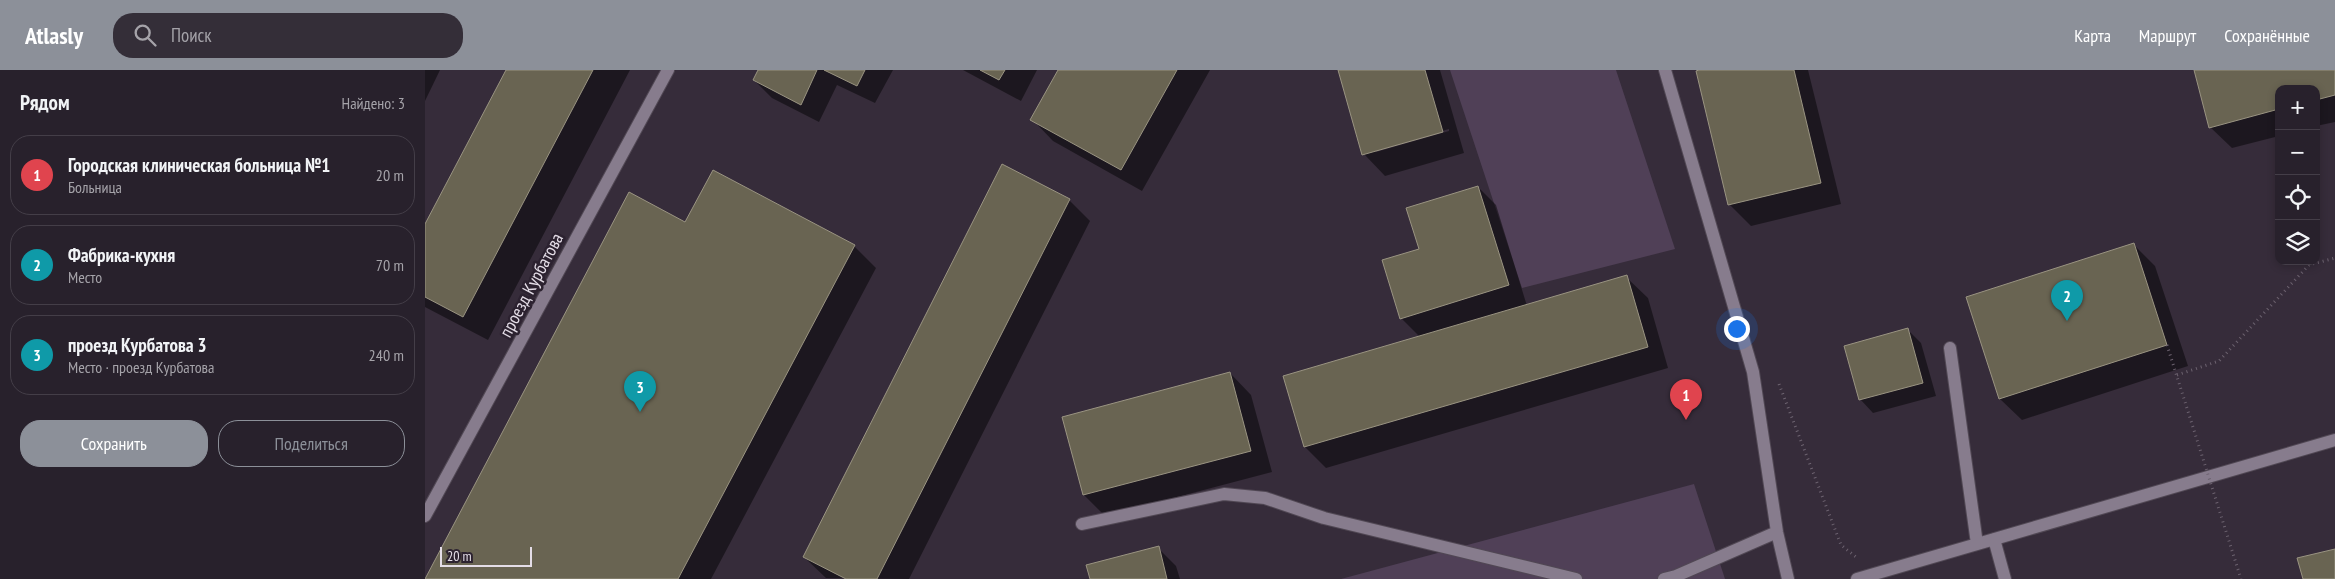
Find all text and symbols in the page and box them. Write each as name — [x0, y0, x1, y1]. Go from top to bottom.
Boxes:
search box — [113, 13, 463, 58]
text: Atlasly — [25, 20, 83, 51]
icon: search — [131, 21, 159, 49]
text: Поиск — [171, 23, 212, 47]
text: Карта — [2074, 24, 2111, 47]
text: Маршрут — [2139, 24, 2196, 47]
text: Сохранённые — [2224, 24, 2310, 47]
map controls — [2275, 85, 2320, 265]
button: + — [2275, 85, 2320, 130]
text: Рядом — [20, 89, 70, 116]
text: Найдено: 3 — [342, 93, 405, 113]
button: − — [2275, 130, 2320, 175]
text: Городская клиническая больница №1 — [68, 153, 330, 177]
text: 1 — [33, 165, 41, 185]
text: 20 m — [376, 165, 404, 185]
button: locate — [2275, 175, 2320, 220]
text: Больница — [68, 177, 122, 197]
button: layers — [2275, 220, 2320, 265]
street label: проезд Курбатова — [494, 229, 568, 341]
text: Фабрика-кухня — [68, 243, 175, 267]
text: 2 — [33, 255, 41, 275]
text: 70 m — [376, 255, 404, 275]
text: Место — [68, 267, 102, 287]
pin: 2 — [2051, 280, 2083, 321]
your location — [1724, 316, 1750, 342]
text: проезд Курбатова 3 — [68, 333, 207, 357]
text: 3 — [33, 345, 41, 365]
text: 240 m — [369, 345, 404, 365]
text: Место · проезд Курбатова — [68, 357, 214, 377]
pin: 3 — [624, 371, 656, 412]
pin: 1 — [1670, 379, 1702, 420]
button: Сохранить — [20, 420, 208, 467]
button: Поделиться — [218, 420, 405, 467]
scale bar — [440, 544, 533, 567]
text: 20 m — [447, 547, 472, 565]

